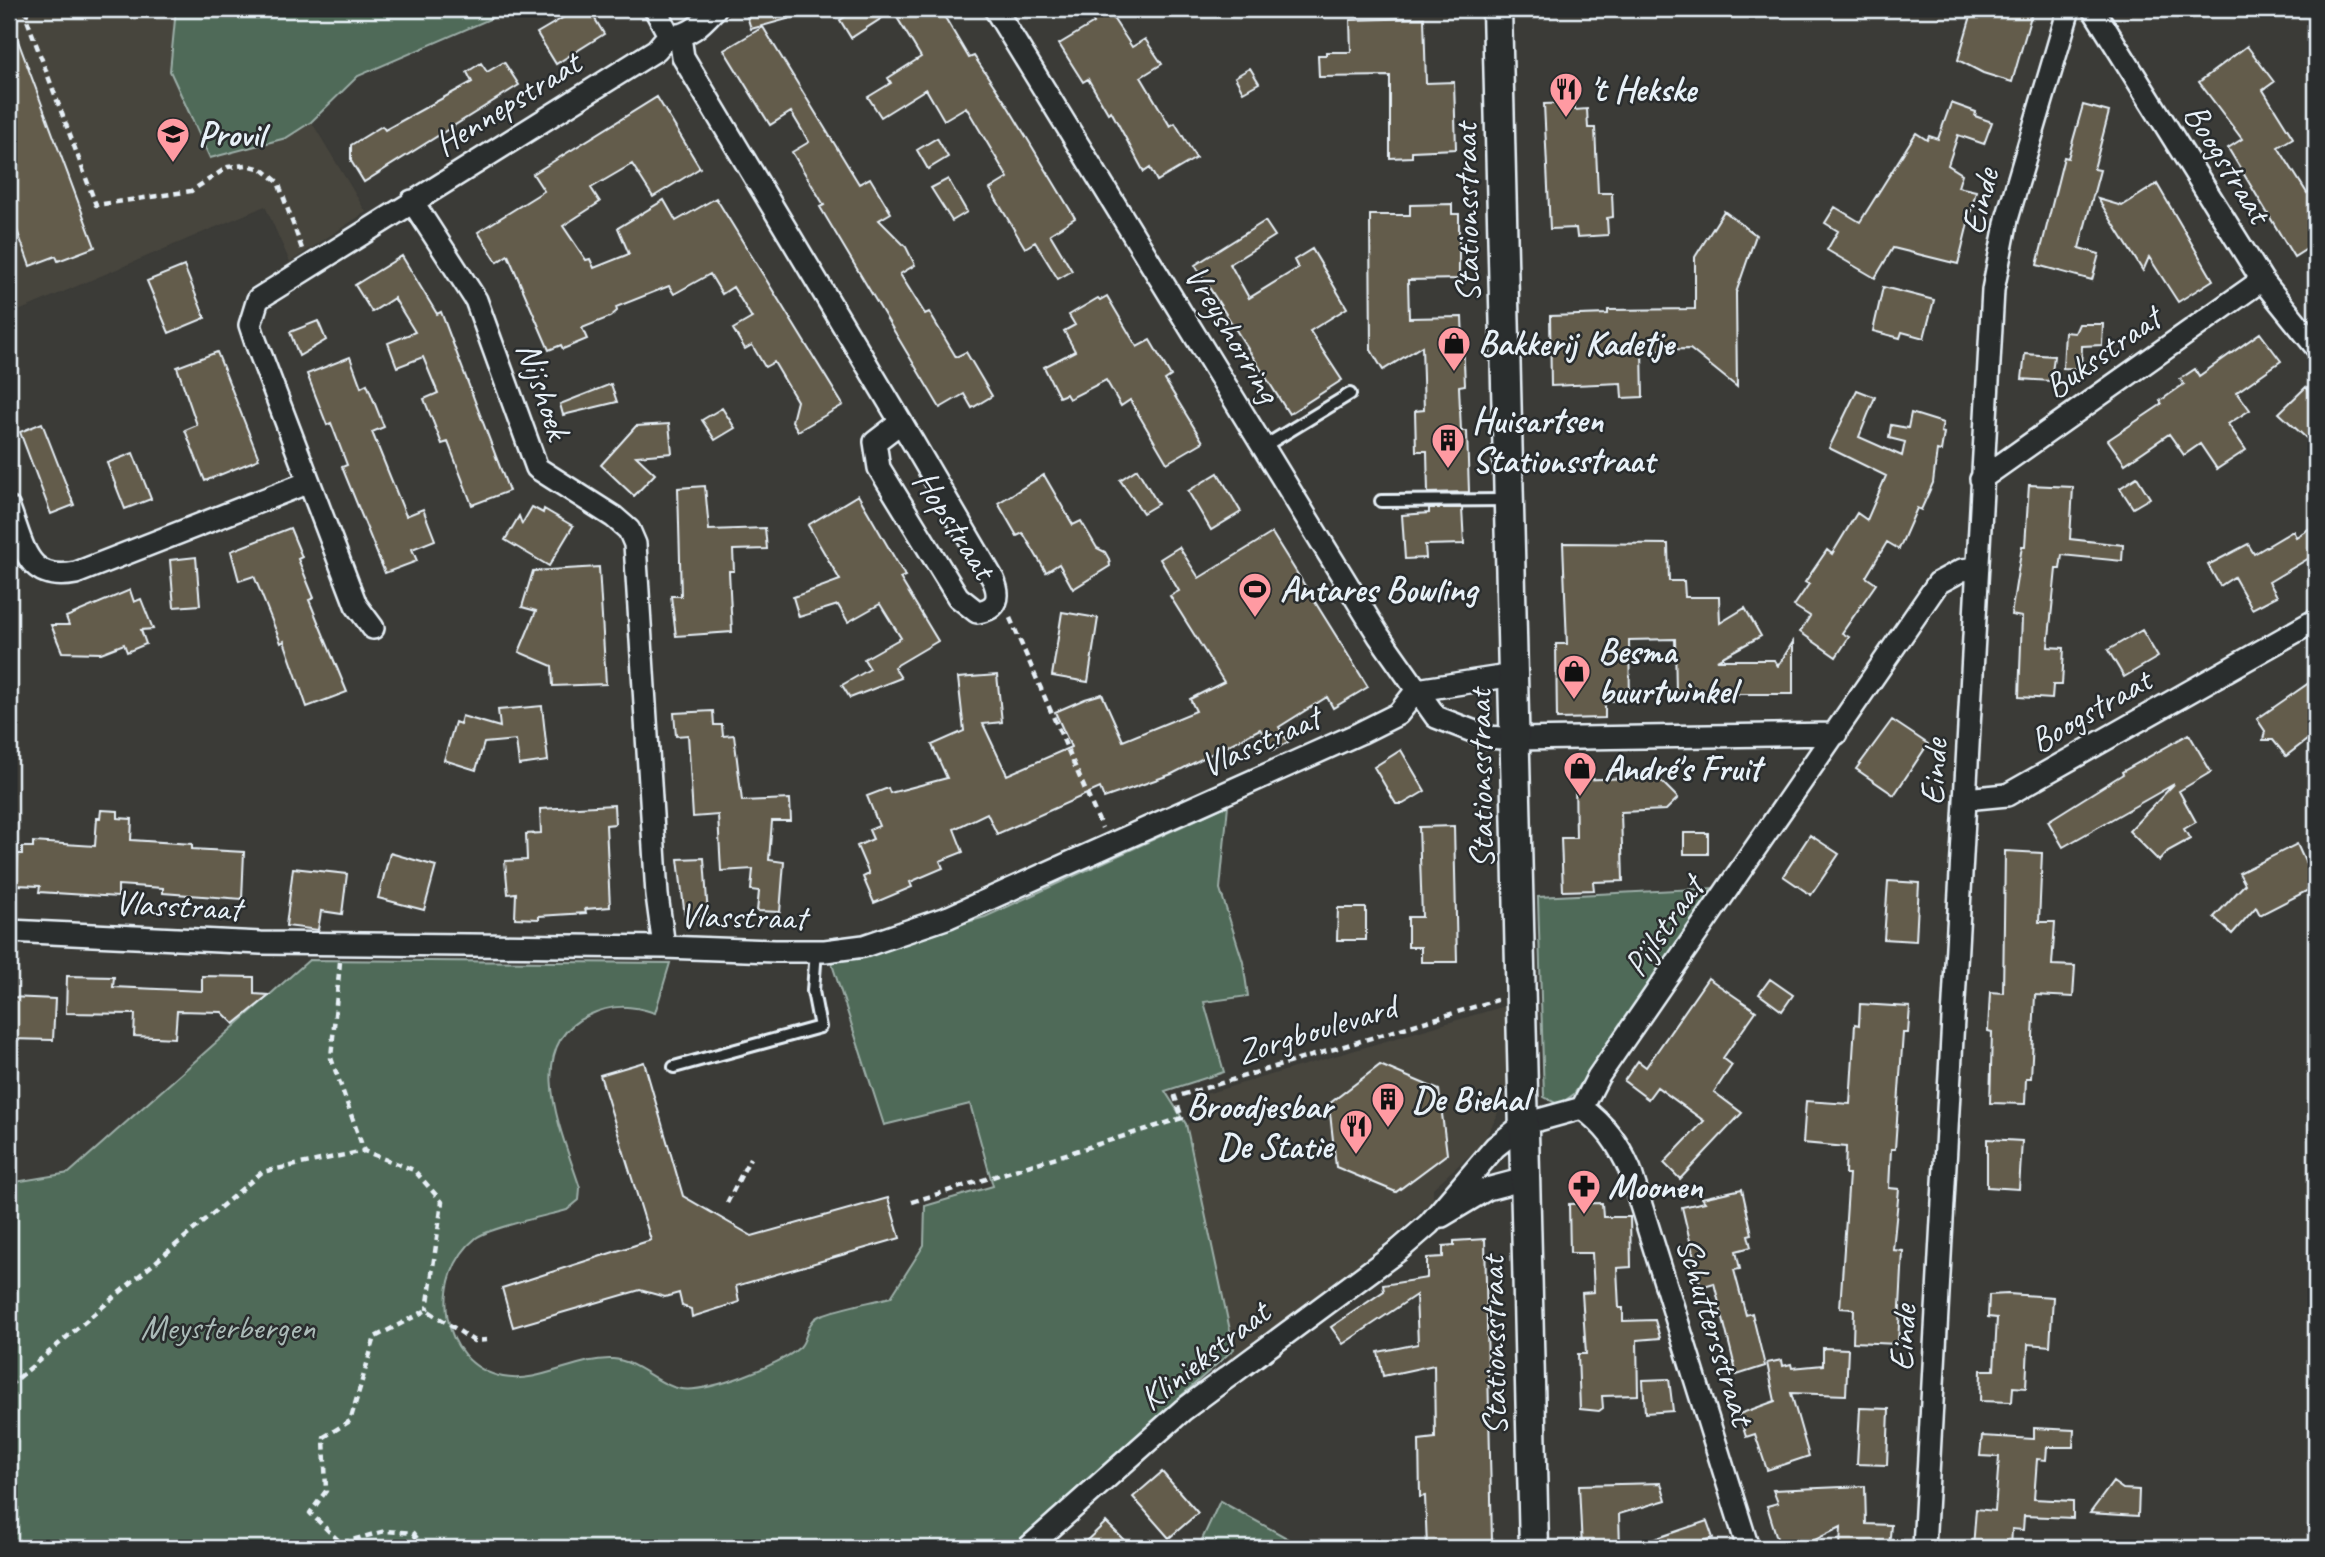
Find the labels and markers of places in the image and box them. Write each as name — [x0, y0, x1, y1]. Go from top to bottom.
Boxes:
place label: 't Hekske — [1590, 67, 1698, 112]
restaurant icon: 't Hekske — [1547, 70, 1585, 119]
place label: Provil — [198, 112, 271, 157]
school or university icon: Provil — [154, 115, 192, 164]
place label: Bakkerij Kadetje — [1478, 321, 1676, 366]
shop icon: Bakkerij Kadetje — [1435, 324, 1473, 373]
place label: Huisartsen Stationsstraat — [1472, 398, 1659, 483]
building icon: Huisartsen Stationsstraat — [1429, 421, 1467, 470]
place label: Antares Bowling — [1280, 567, 1480, 612]
sports icon: Antares Bowling — [1236, 570, 1274, 619]
place label: Besma buurtwinkel — [1598, 629, 1742, 714]
shop icon: Besma buurtwinkel — [1555, 652, 1593, 701]
place label: André's Fruit — [1604, 746, 1766, 791]
shop icon: André's Fruit — [1561, 749, 1599, 798]
place label: De Biehal — [1412, 1077, 1535, 1122]
building icon: De Biehal — [1369, 1080, 1407, 1129]
place label: Broodjesbar De Statie — [1187, 1084, 1335, 1169]
restaurant icon: Broodjesbar De Statie — [1337, 1107, 1375, 1156]
place label: Moonen — [1608, 1164, 1704, 1209]
pharmacy icon: Moonen — [1565, 1167, 1603, 1216]

